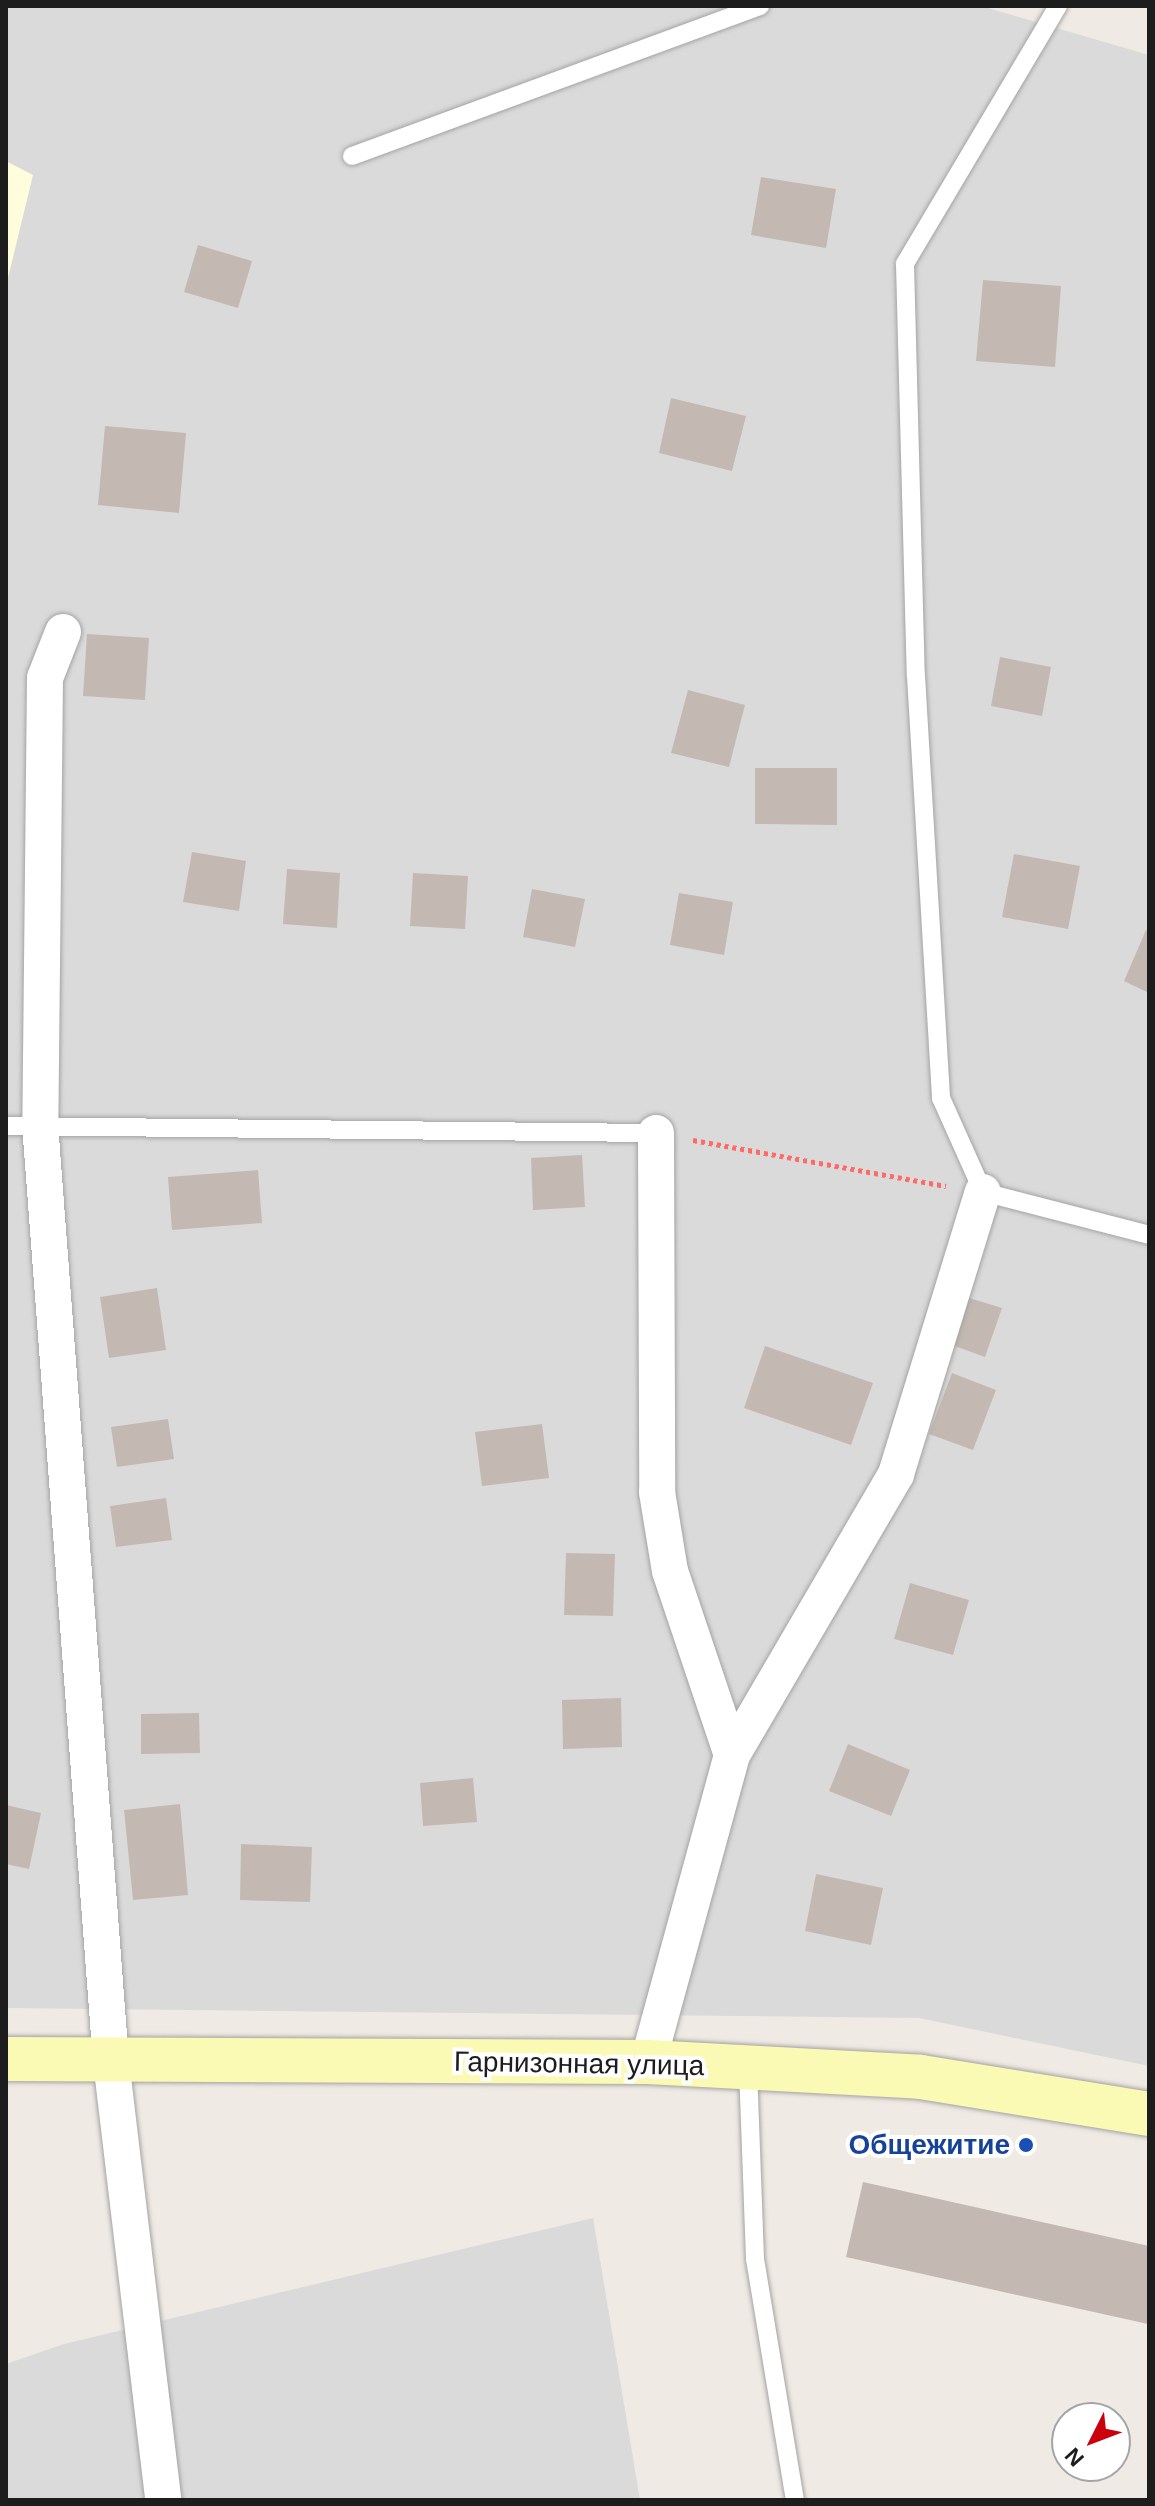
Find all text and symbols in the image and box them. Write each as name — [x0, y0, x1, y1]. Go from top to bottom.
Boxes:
street label: Гарнизонная улица — [454, 2045, 704, 2083]
place label: Общежитие — [849, 2128, 1010, 2162]
marker: Общежитие — [1017, 2136, 1035, 2154]
north arrow — [1051, 2402, 1131, 2482]
text: N — [1060, 2443, 1089, 2471]

